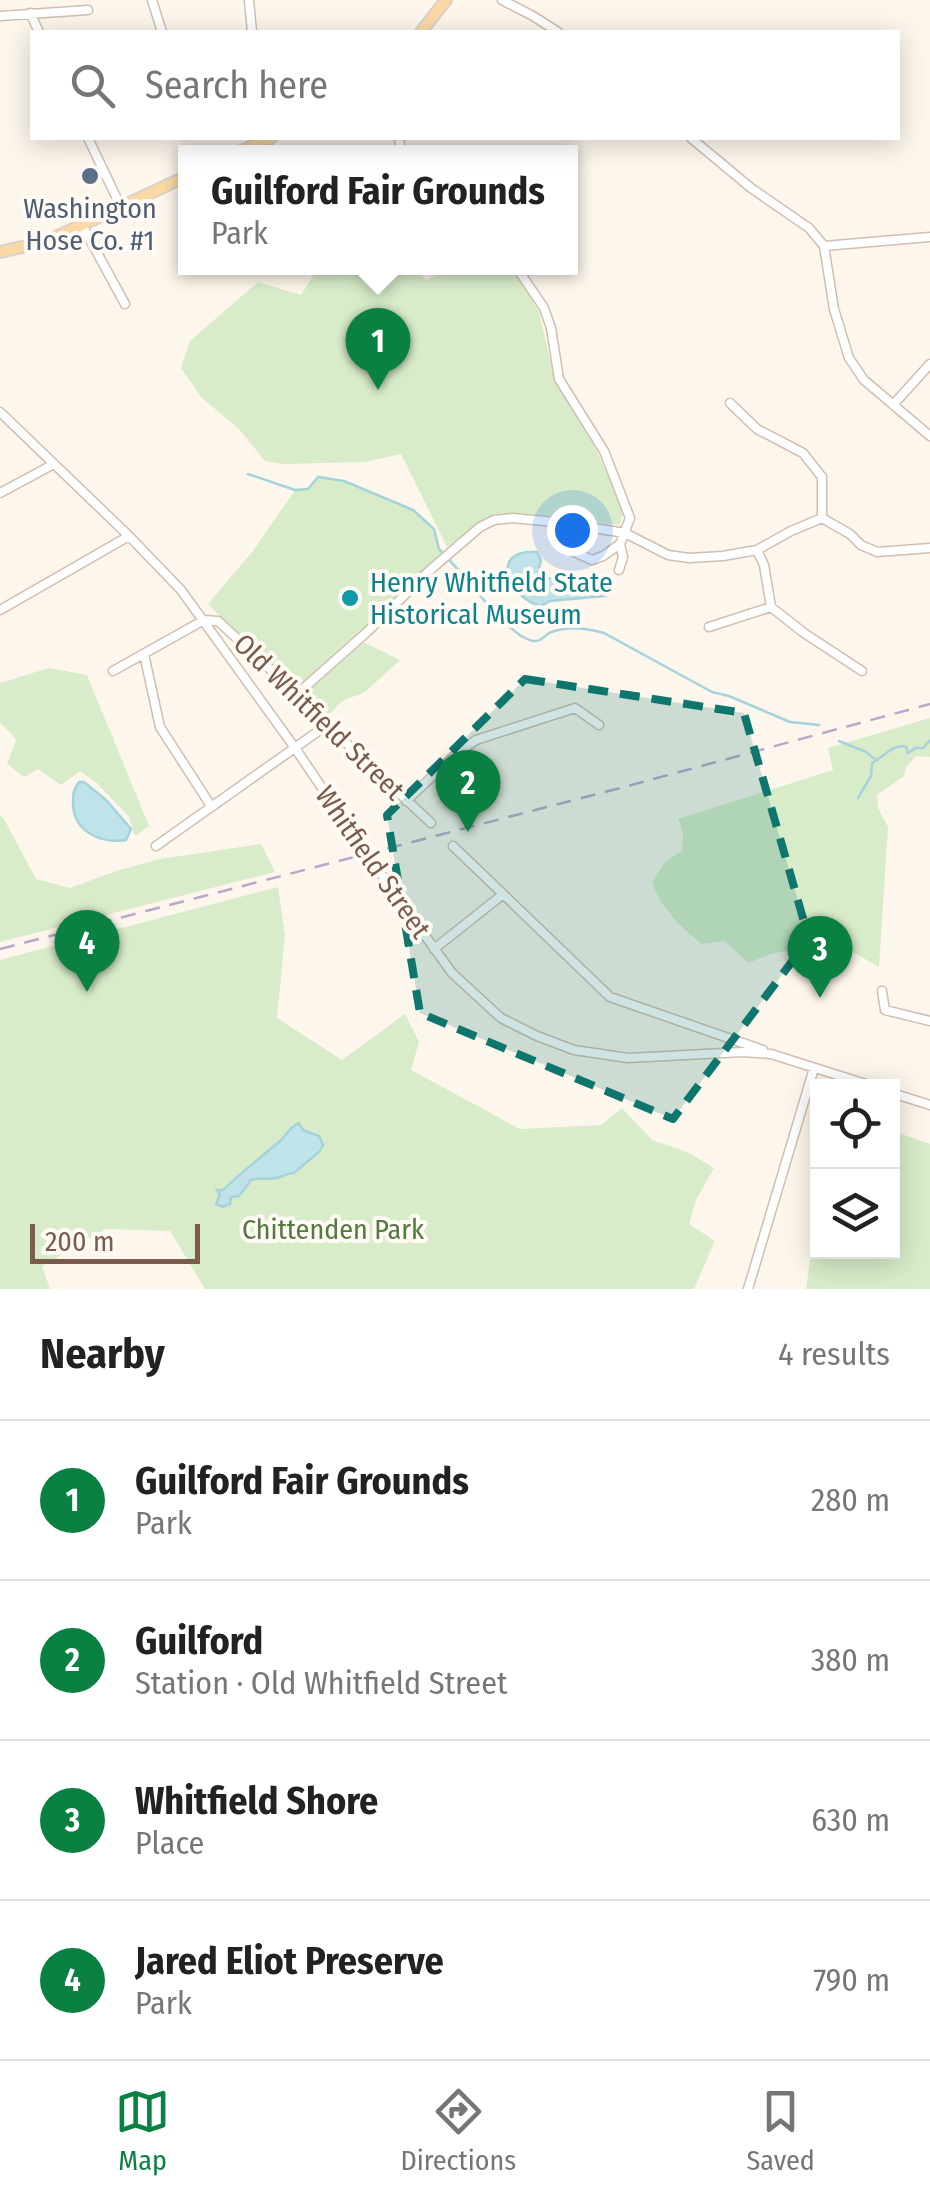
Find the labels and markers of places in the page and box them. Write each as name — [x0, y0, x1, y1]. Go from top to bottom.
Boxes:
marker: Washington Hose Co. #1 — [79, 165, 101, 187]
place label: Washington Hose Co. #1 — [23, 192, 157, 257]
pin: 1 — [346, 308, 410, 390]
place label: Henry Whitfield State Historical Museum — [370, 566, 613, 631]
marker: Henry Whitfield State Historical Museum — [339, 587, 361, 609]
pin: 2 — [436, 750, 500, 832]
pin: 4 — [54, 910, 120, 992]
pin: 3 — [788, 916, 852, 998]

